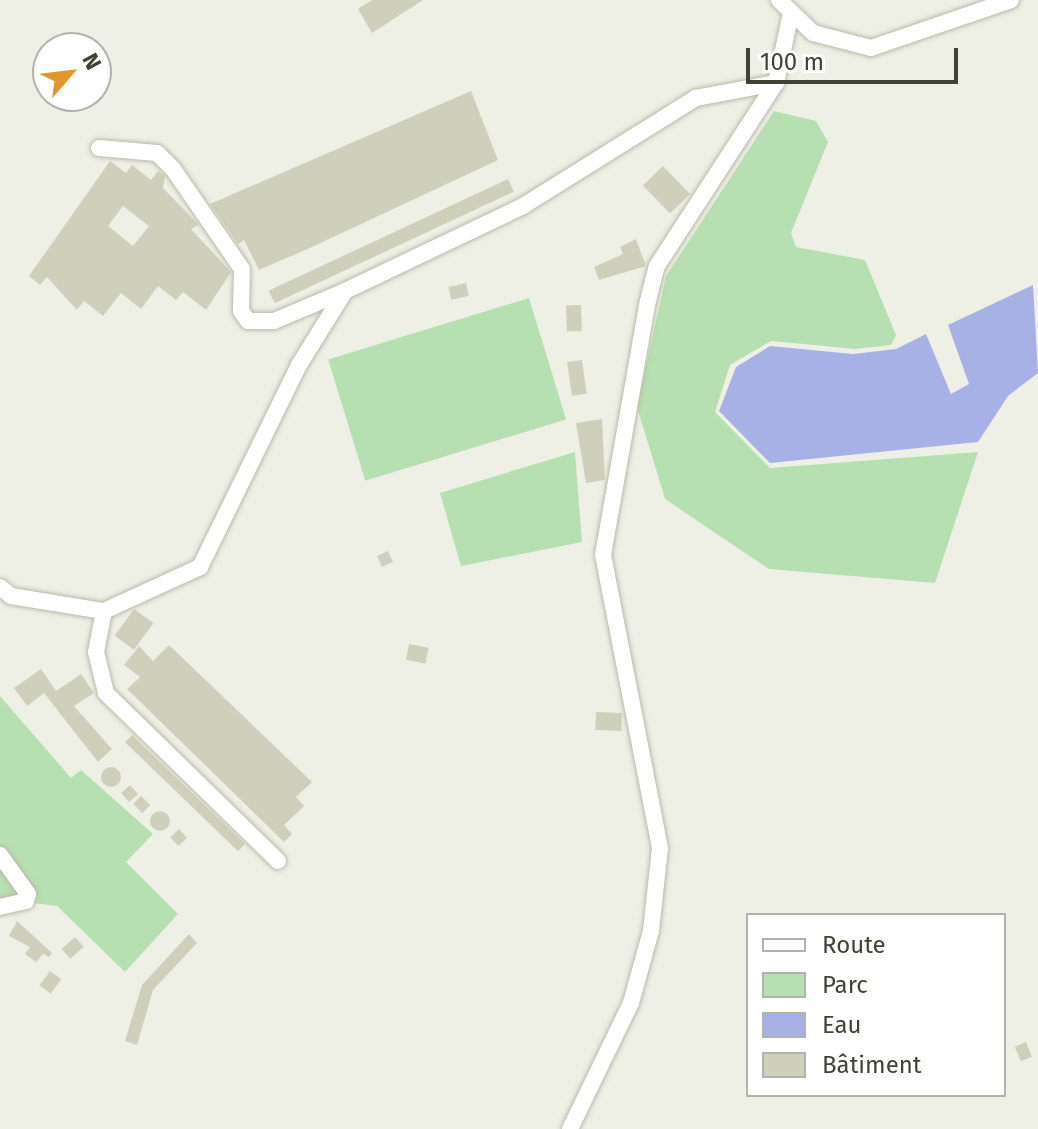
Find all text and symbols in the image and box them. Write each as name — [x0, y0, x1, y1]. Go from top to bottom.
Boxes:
north arrow — [32, 32, 112, 112]
scale bar — [750, 32, 962, 82]
text: 100 m — [760, 48, 824, 76]
text: N — [77, 49, 107, 74]
legend — [746, 913, 1006, 1097]
text: Route — [822, 931, 886, 959]
text: Parc — [822, 971, 868, 999]
text: Eau — [822, 1011, 862, 1039]
text: Bâtiment — [822, 1051, 921, 1079]

